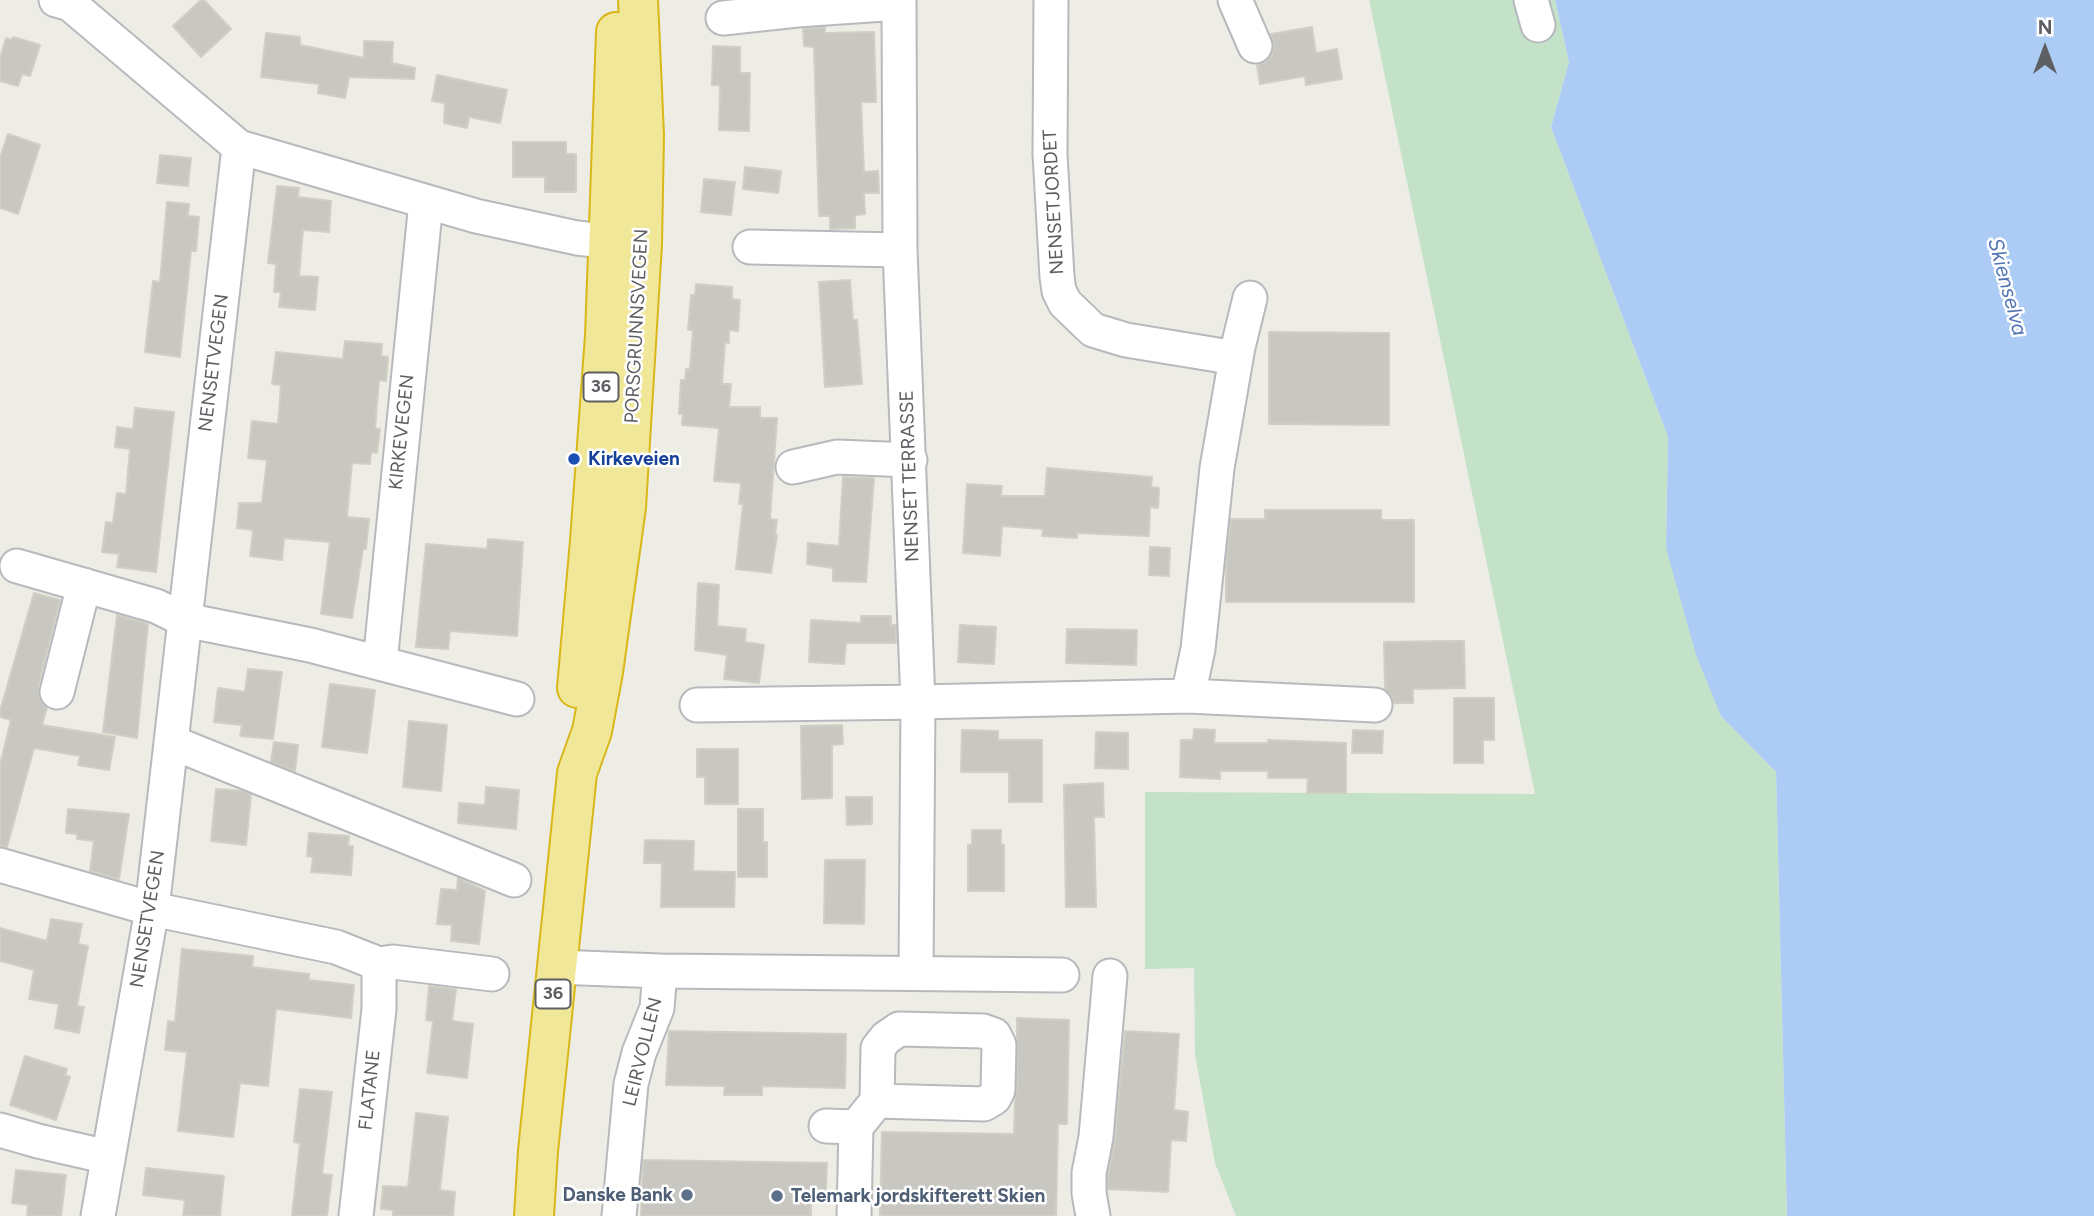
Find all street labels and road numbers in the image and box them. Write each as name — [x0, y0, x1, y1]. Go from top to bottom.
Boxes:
street label: NENSETJORDET — [1039, 129, 1069, 275]
street label: PORSGRUNNSVEGEN — [621, 228, 653, 424]
street label: NENSETVEGEN — [194, 293, 234, 433]
road number: 36 — [584, 372, 618, 402]
street label: KIRKEVEGEN — [385, 373, 419, 491]
street label: NENSET TERRASSE — [896, 390, 924, 562]
street label: NENSETVEGEN — [126, 849, 170, 989]
road number: 36 — [536, 979, 570, 1009]
street label: LEIRVOLLEN — [618, 995, 668, 1109]
street label: FLATANE — [354, 1049, 386, 1131]

